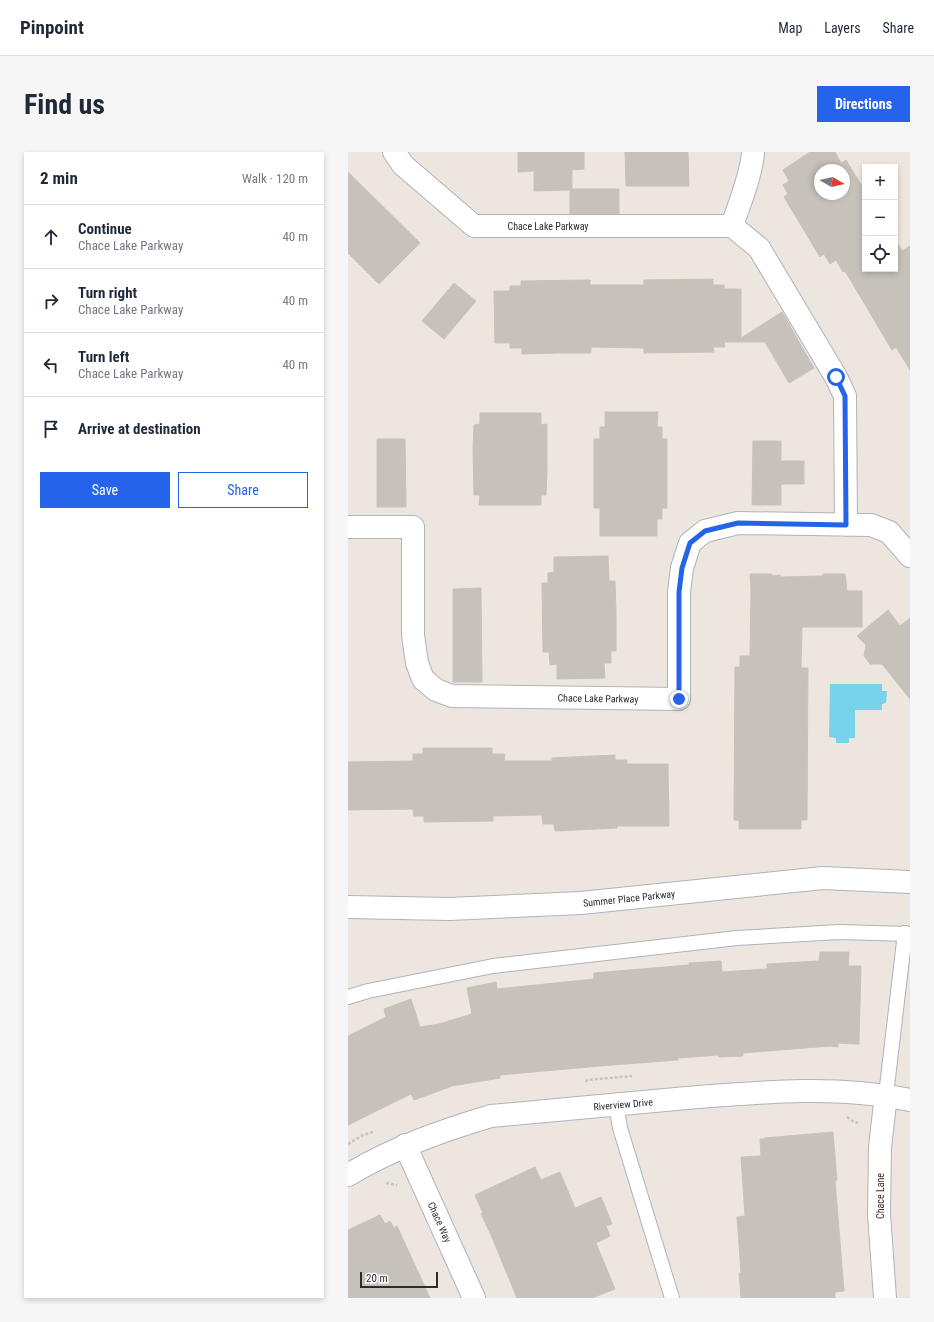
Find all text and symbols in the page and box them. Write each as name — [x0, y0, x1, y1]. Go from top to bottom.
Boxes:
text: Pinpoint — [20, 16, 84, 39]
text: Map — [778, 20, 802, 36]
text: Layers — [824, 20, 861, 36]
text: Share — [883, 20, 914, 36]
button: Directions — [817, 86, 910, 122]
text: Find us — [24, 88, 105, 121]
north arrow — [814, 164, 850, 200]
map controls — [862, 164, 898, 272]
button: + — [862, 164, 898, 200]
text: 2 min — [40, 168, 78, 188]
text: Walk · 120 m — [242, 171, 308, 186]
button: − — [862, 200, 898, 236]
text: Continue — [78, 220, 132, 238]
street label: Chace Lake Parkway — [507, 221, 589, 232]
icon: ahead — [40, 226, 62, 248]
text: 40 m — [282, 229, 308, 244]
button: locate — [862, 236, 898, 272]
text: Chace Lake Parkway — [78, 238, 183, 253]
text: Turn right — [78, 284, 137, 302]
icon: right — [40, 290, 62, 312]
text: 40 m — [282, 293, 308, 308]
text: Chace Lake Parkway — [78, 302, 183, 317]
text: Turn left — [78, 348, 129, 366]
icon: left — [40, 354, 62, 376]
text: 40 m — [282, 357, 308, 372]
text: Chace Lake Parkway — [78, 366, 183, 381]
route start — [827, 368, 845, 386]
icon: arrive — [40, 418, 62, 440]
text: Arrive at destination — [78, 420, 201, 438]
button: Save — [40, 472, 170, 508]
button: Share — [178, 472, 308, 508]
route end — [670, 690, 688, 708]
street label: Chace Lake Parkway — [557, 692, 639, 705]
street label: Summer Place Parkway — [582, 888, 676, 909]
street label: Riverview Drive — [593, 1096, 654, 1113]
street label: Chace Lane — [875, 1173, 886, 1219]
street label: Chace Way — [426, 1200, 453, 1244]
scale bar — [360, 1270, 438, 1289]
text: 20 m — [366, 1272, 388, 1285]

